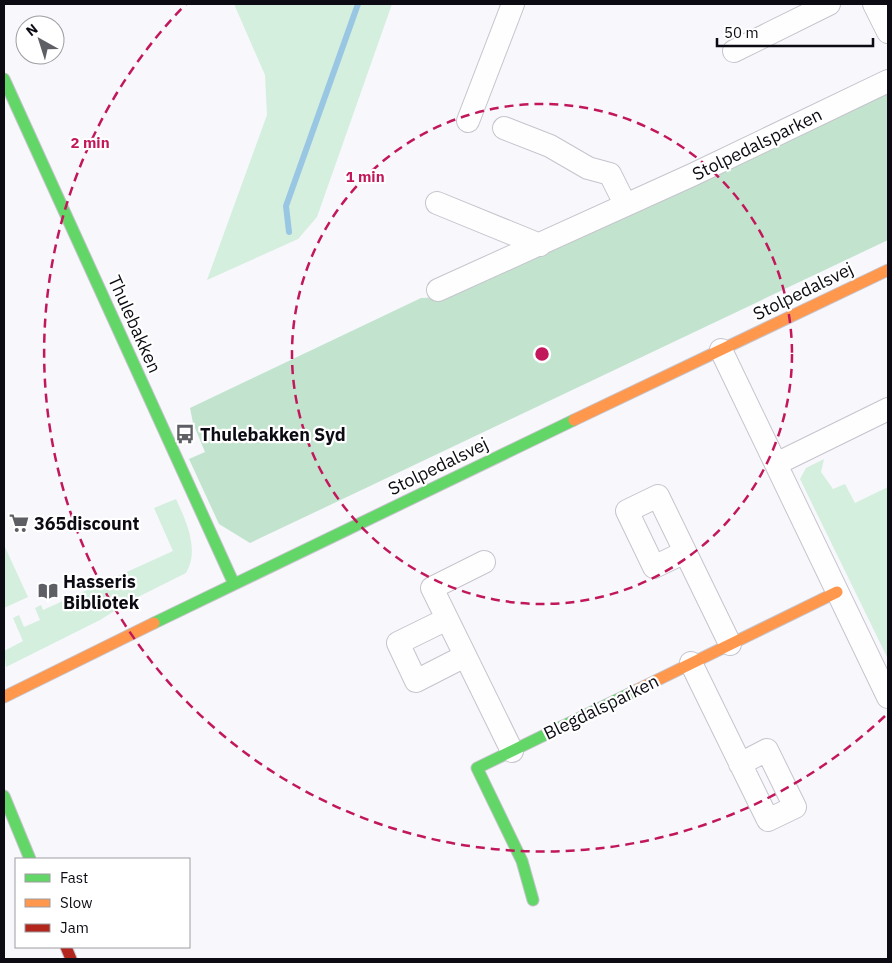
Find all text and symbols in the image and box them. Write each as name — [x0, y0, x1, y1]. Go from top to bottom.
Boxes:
north arrow — [15, 15, 65, 65]
scale bar — [717, 15, 873, 47]
text: N — [22, 20, 41, 40]
text: 50 m — [724, 23, 759, 42]
street label: Stolpedalsparken — [688, 103, 826, 185]
text: 2 min — [70, 133, 110, 152]
text: 1 min — [345, 167, 385, 186]
street label: Stolpedalsvej — [749, 257, 857, 325]
street label: Thulebakken — [103, 272, 167, 376]
centre of rings — [533, 345, 551, 363]
bus stop icon: Thulebakken Syd — [174, 423, 196, 445]
place label: Thulebakken Syd — [200, 423, 346, 446]
street label: Stolpedalsvej — [384, 432, 492, 500]
supermarket icon: 365discount — [8, 512, 30, 534]
place label: 365discount — [34, 512, 139, 535]
place label: Hasseris Bibliotek — [63, 570, 140, 614]
library icon: Hasseris Bibliotek — [37, 580, 59, 602]
street label: Blegdalsparken — [540, 669, 662, 745]
legend — [15, 858, 190, 948]
text: Fast — [60, 868, 88, 887]
text: Slow — [60, 893, 93, 912]
text: Jam — [60, 918, 89, 937]

